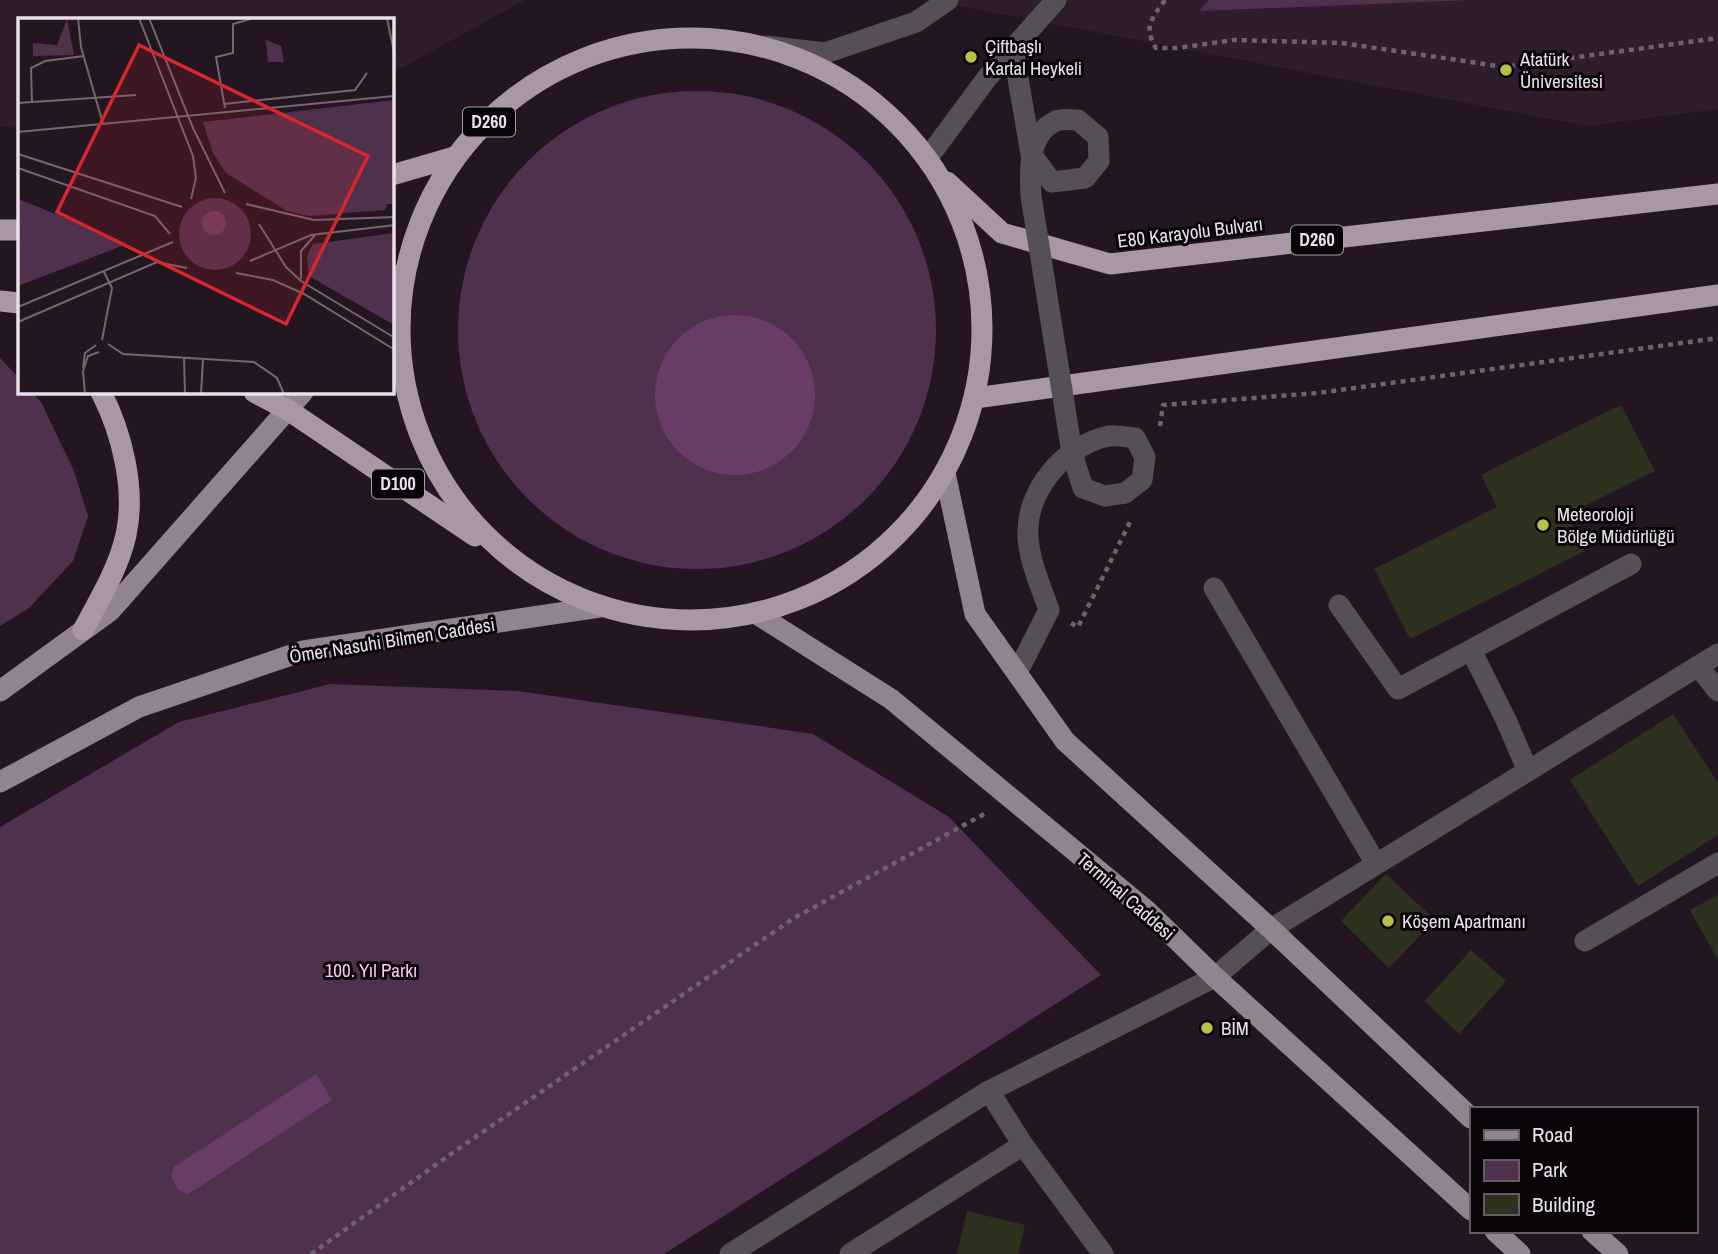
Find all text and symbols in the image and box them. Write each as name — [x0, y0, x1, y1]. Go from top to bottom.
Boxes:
inset map — [18, 18, 394, 394]
place label: Çiftbaşlı Kartal Heykeli — [985, 33, 1082, 81]
place label: Atatürk Üniversitesi — [1519, 46, 1603, 94]
marker: Çiftbaşlı Kartal Heykeli — [963, 49, 979, 65]
marker: Atatürk Üniversitesi — [1498, 62, 1514, 78]
road number: D260 — [463, 107, 515, 136]
street label: E80 Karayolu Bulvarı — [1116, 210, 1264, 254]
road number: D260 — [1291, 226, 1343, 254]
road number: D100 — [372, 470, 424, 498]
place label: Meteoroloji Bölge Müdürlüğü — [1557, 501, 1675, 549]
marker: Meteoroloji Bölge Müdürlüğü — [1535, 517, 1551, 533]
street label: Ömer Nasuhi Bilmen Caddesi — [287, 611, 497, 669]
street label: Terminal Caddesi — [1071, 846, 1181, 946]
place label: Köşem Apartmanı — [1402, 908, 1526, 934]
marker: Köşem Apartmanı — [1380, 913, 1396, 929]
park label: 100. Yıl Parkı — [325, 957, 417, 983]
place label: BİM — [1221, 1015, 1249, 1041]
marker: BİM — [1199, 1020, 1215, 1036]
legend — [1470, 1107, 1697, 1233]
text: Road — [1532, 1120, 1573, 1149]
text: Park — [1532, 1155, 1568, 1184]
text: Building — [1532, 1190, 1596, 1219]

